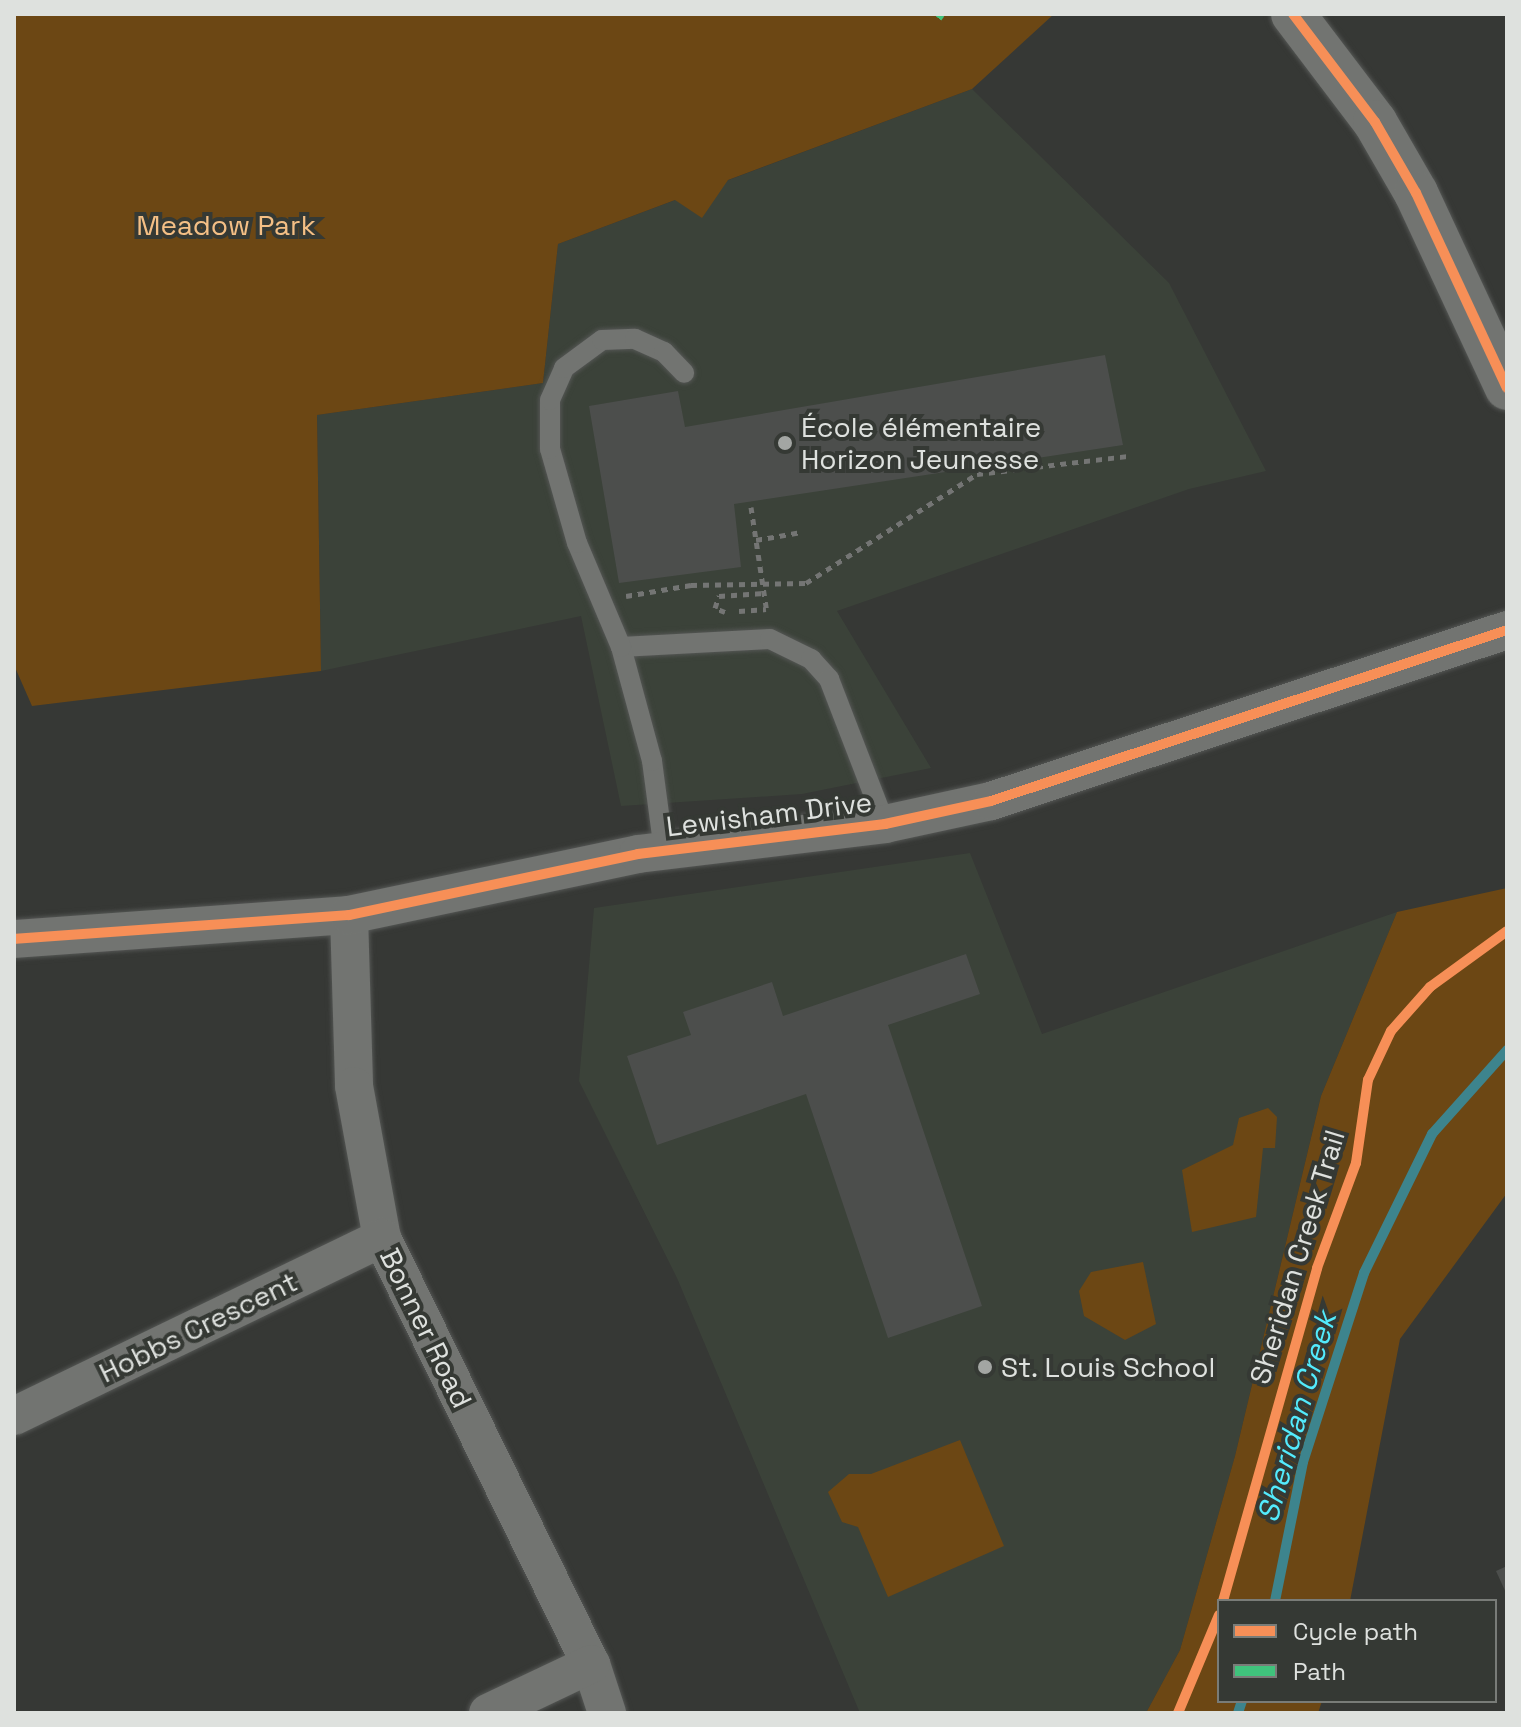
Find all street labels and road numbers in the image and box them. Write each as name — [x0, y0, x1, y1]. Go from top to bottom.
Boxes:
street label: Lewisham Drive — [664, 785, 874, 843]
street label: Sheridan Creek Trail — [1242, 1126, 1352, 1388]
street label: Bonner Road — [373, 1243, 479, 1413]
street label: Hobbs Crescent — [94, 1265, 302, 1389]

